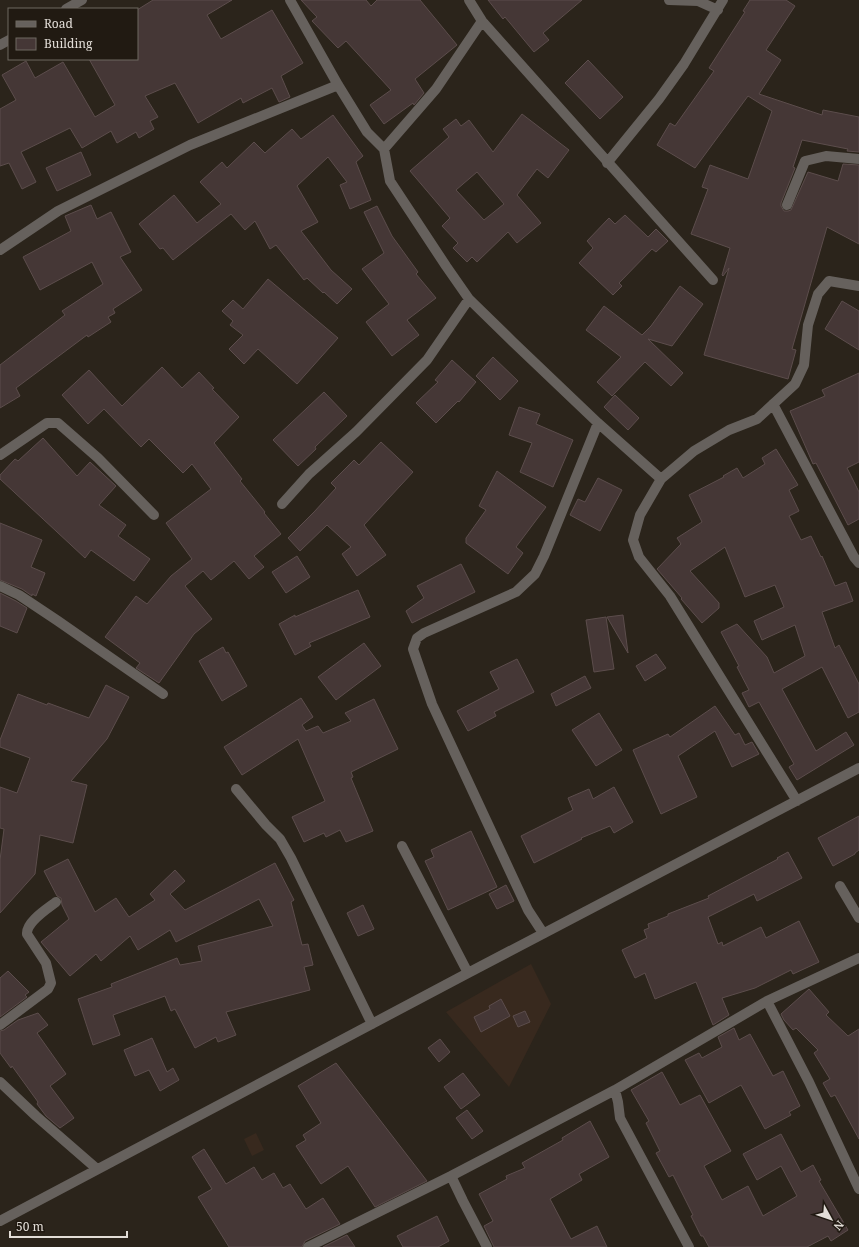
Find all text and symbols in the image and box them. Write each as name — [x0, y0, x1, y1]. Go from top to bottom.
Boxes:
legend — [8, 8, 138, 60]
text: Road — [44, 15, 74, 32]
text: Building — [44, 35, 93, 52]
north arrow — [811, 1199, 851, 1239]
scale bar — [10, 1213, 127, 1239]
text: 50 m — [16, 1218, 44, 1235]
text: N — [830, 1218, 848, 1234]

